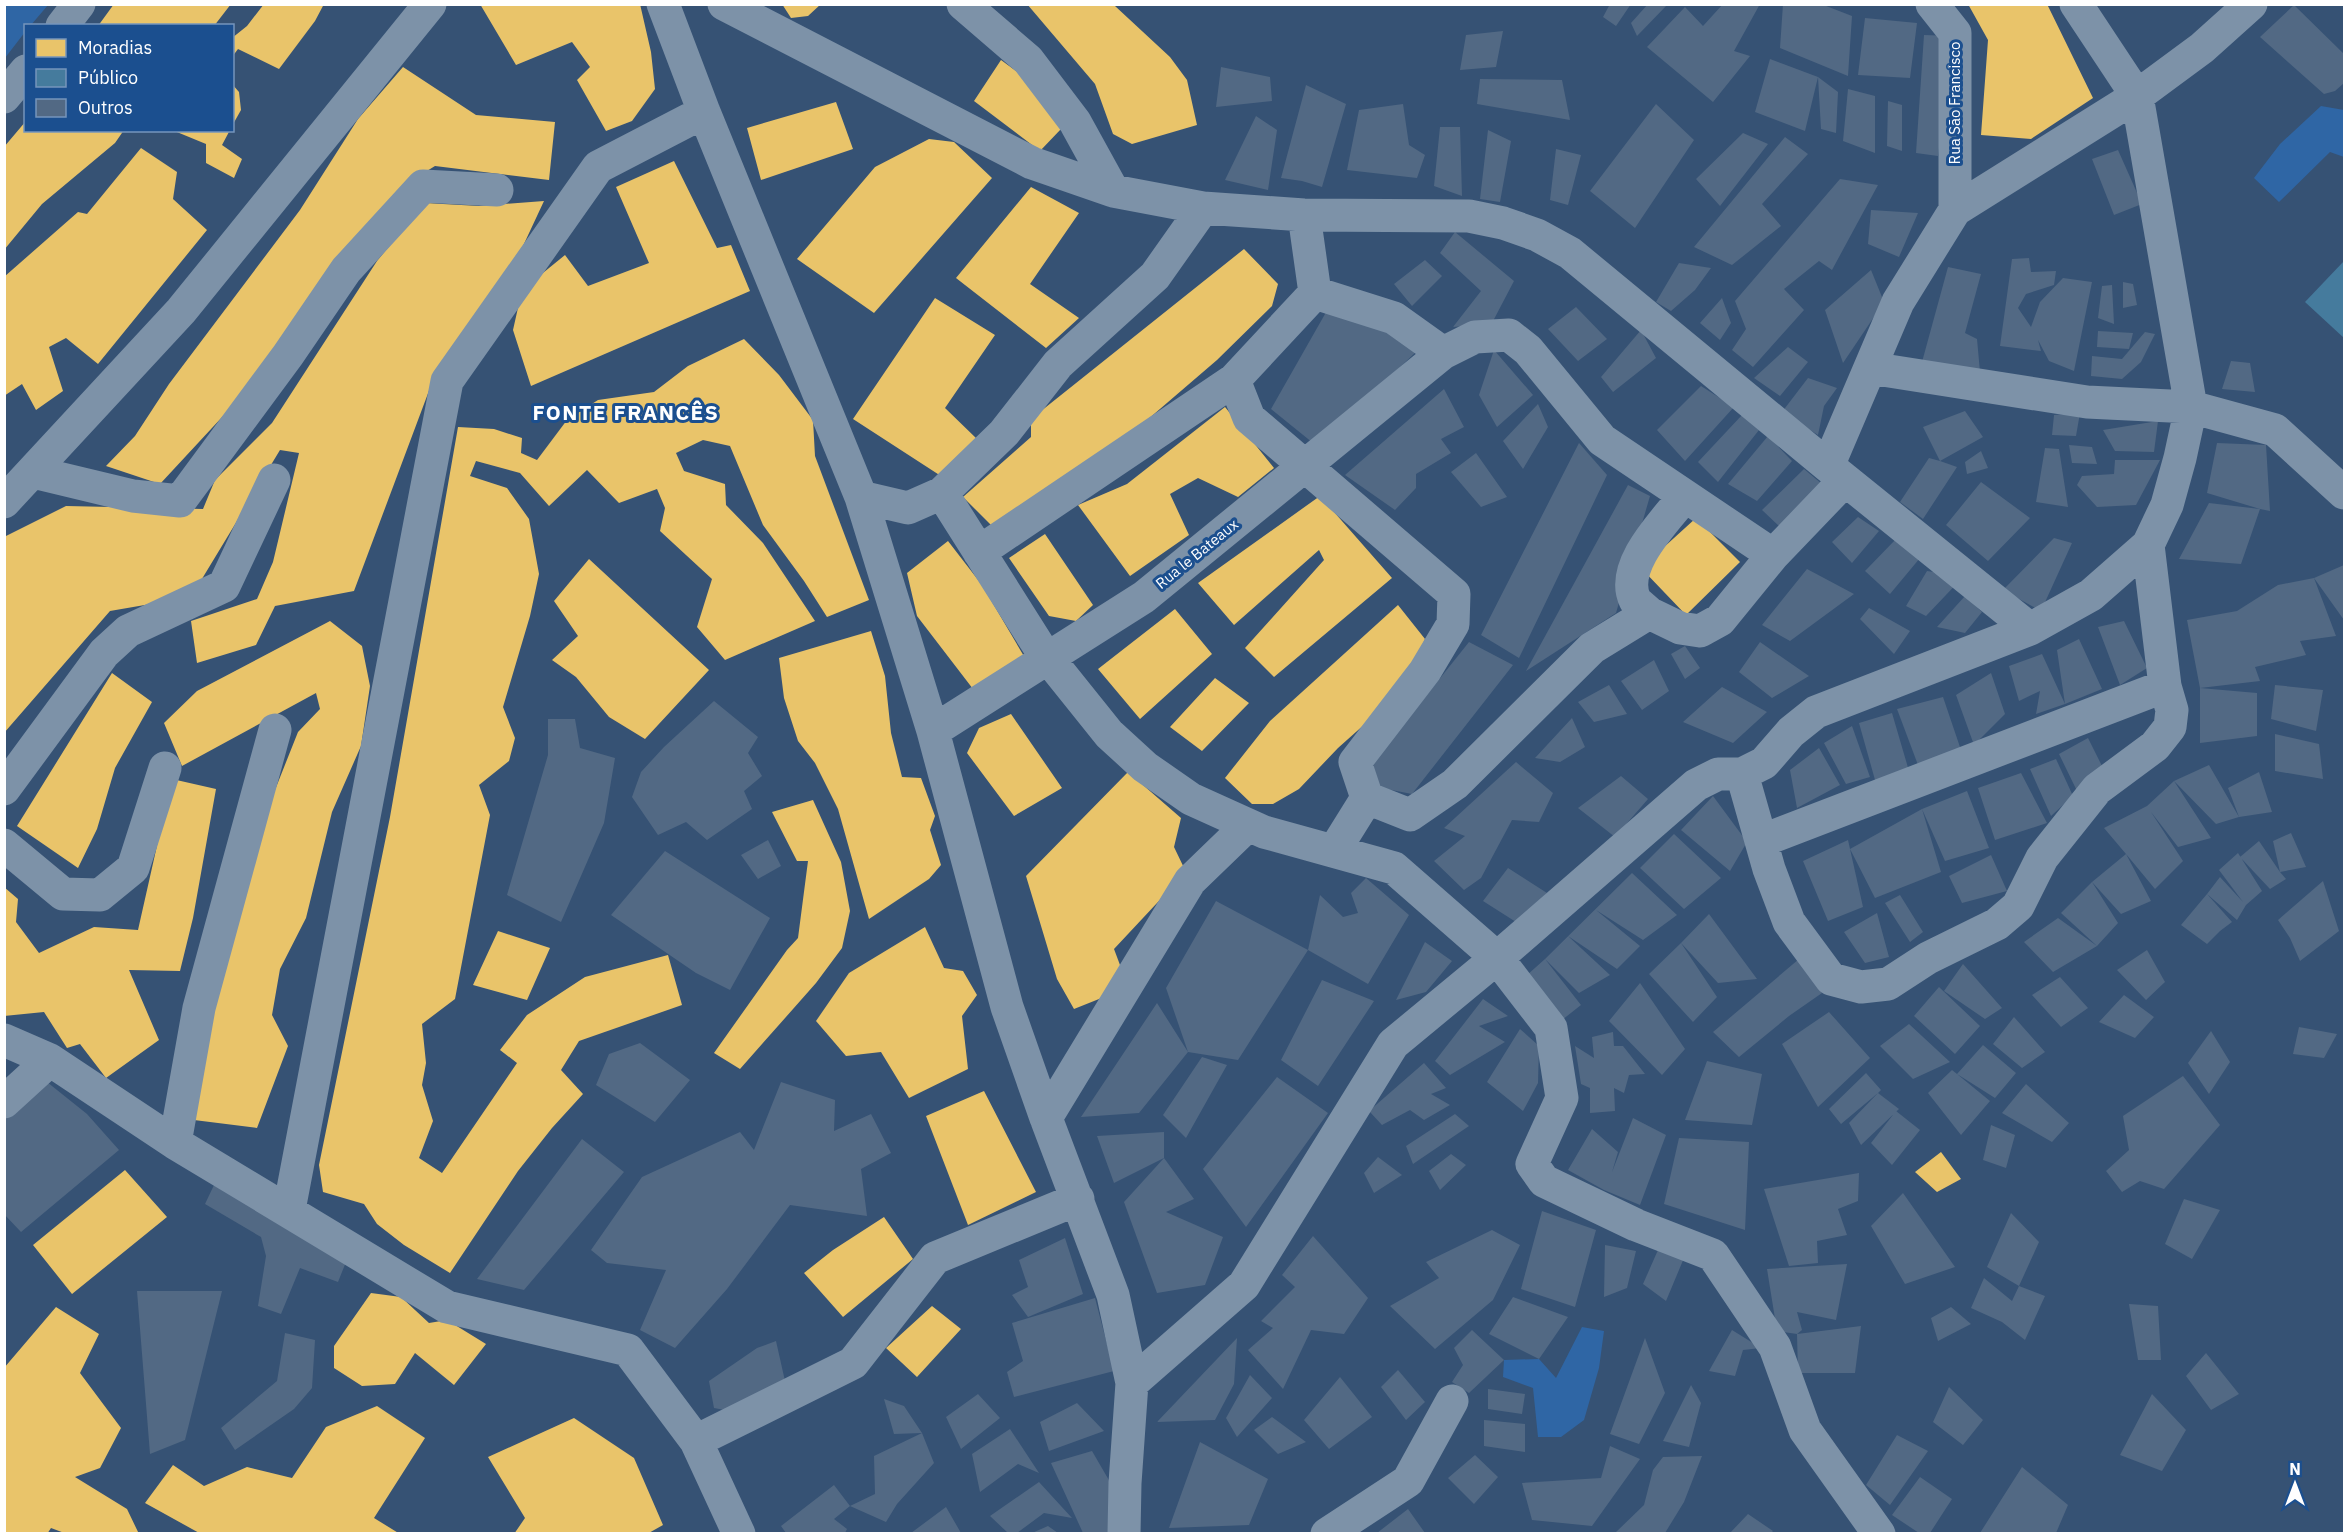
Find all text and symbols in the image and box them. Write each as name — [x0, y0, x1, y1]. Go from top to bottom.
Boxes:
legend — [24, 24, 234, 132]
text: Moradias — [78, 36, 152, 59]
street label: Rua São Francisco — [1945, 42, 1964, 164]
text: Público — [78, 66, 138, 89]
text: Outros — [78, 96, 133, 119]
district label: FONTE FRANCÊS — [533, 398, 719, 426]
street label: Rua le Bateaux — [1151, 514, 1242, 593]
north arrow — [2265, 1454, 2325, 1514]
text: N — [2289, 1459, 2301, 1479]

